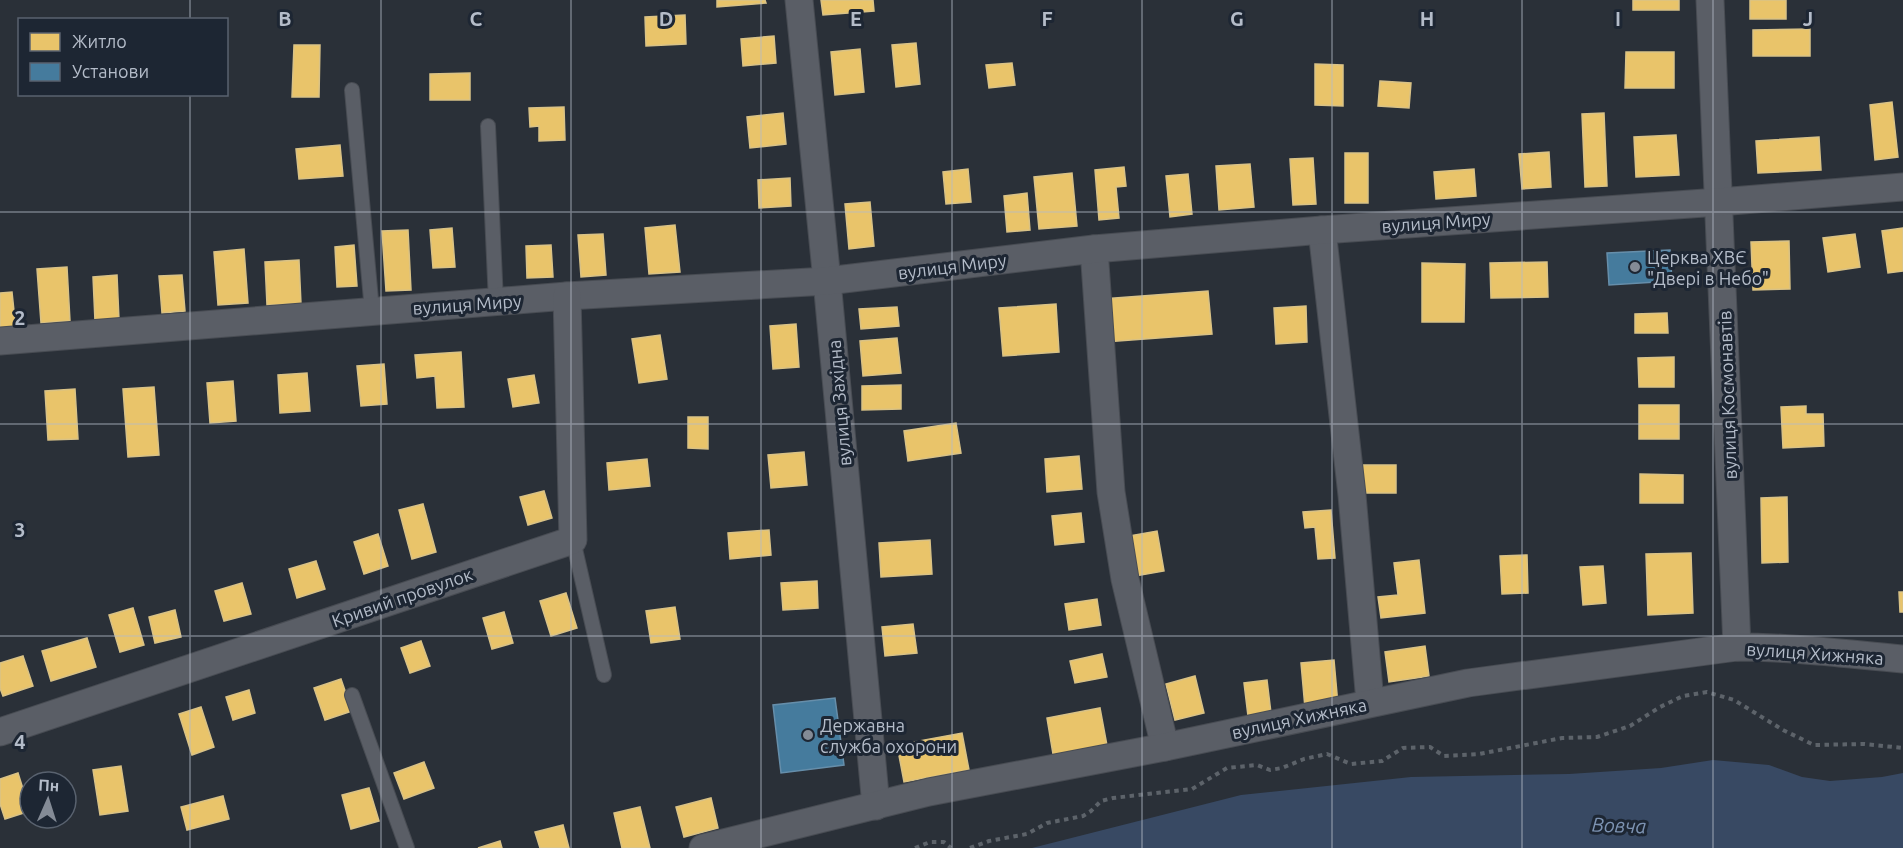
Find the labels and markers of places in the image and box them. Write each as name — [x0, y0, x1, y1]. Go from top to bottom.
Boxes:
place label: Церква ХВЄ "Двері в Небо" — [1647, 247, 1769, 288]
marker: Церква ХВЄ "Двері в Небо" — [1628, 260, 1642, 274]
place label: Державна служба охорони — [820, 715, 957, 756]
marker: Державна служба охорони — [801, 728, 815, 742]

